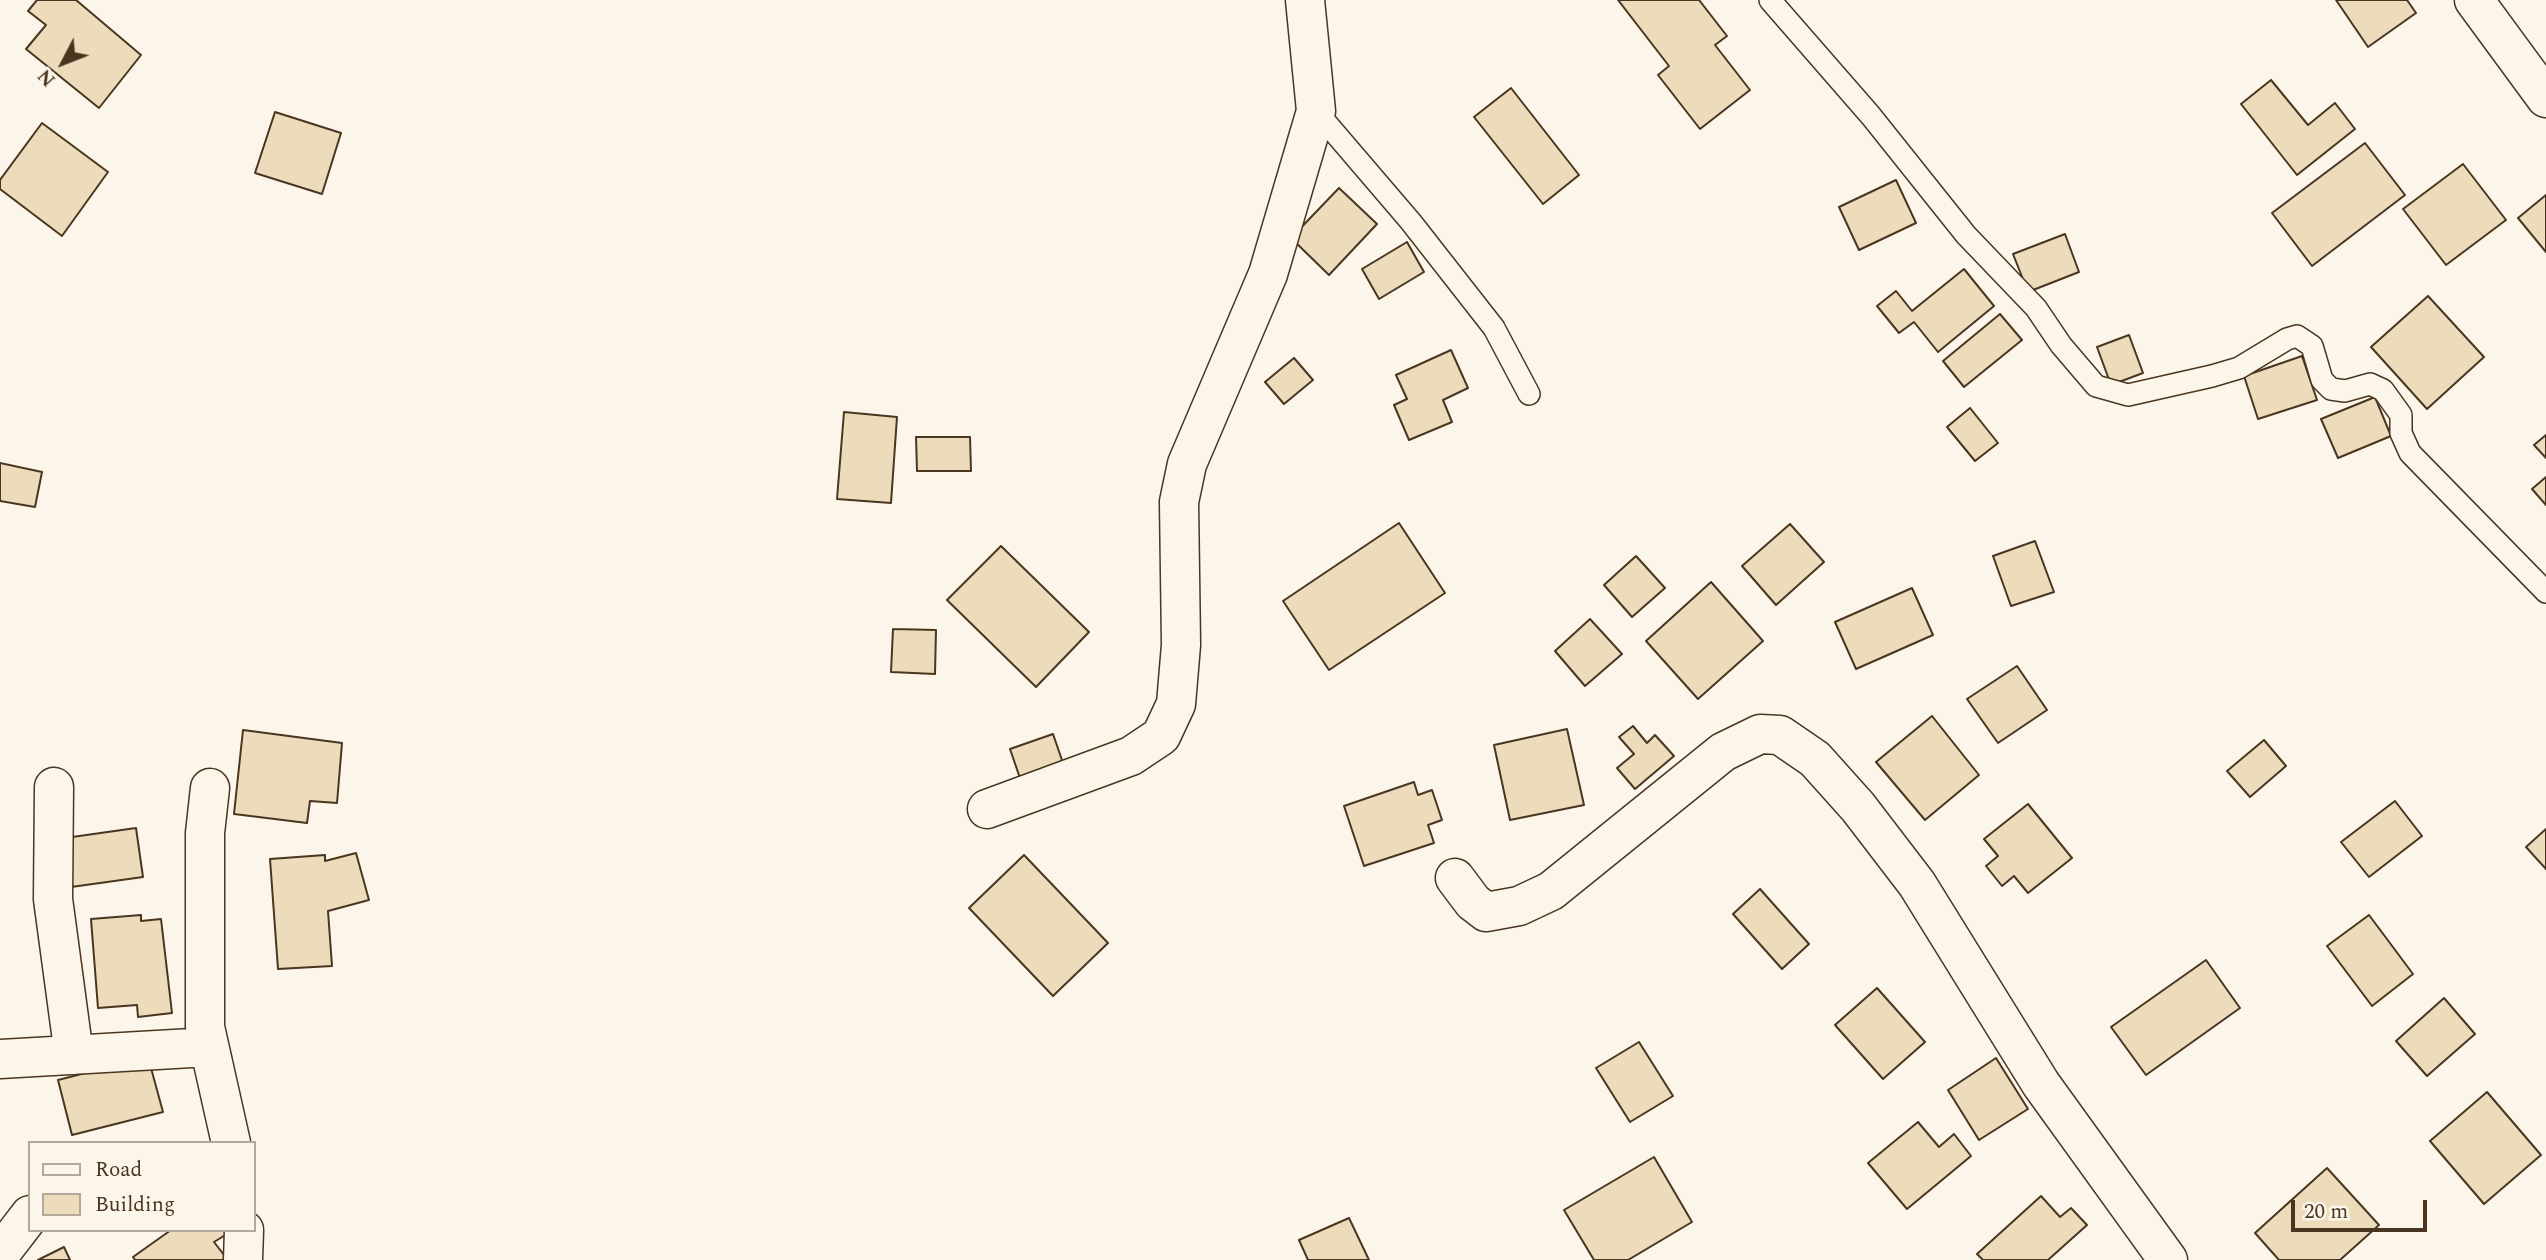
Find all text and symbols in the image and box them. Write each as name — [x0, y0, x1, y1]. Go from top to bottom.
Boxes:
north arrow — [28, 28, 98, 98]
text: N — [31, 62, 63, 93]
legend — [28, 1141, 256, 1232]
text: Road — [95, 1154, 142, 1186]
scale bar — [2294, 1186, 2430, 1230]
text: Building — [95, 1189, 175, 1221]
text: 20 m — [2304, 1196, 2348, 1228]

